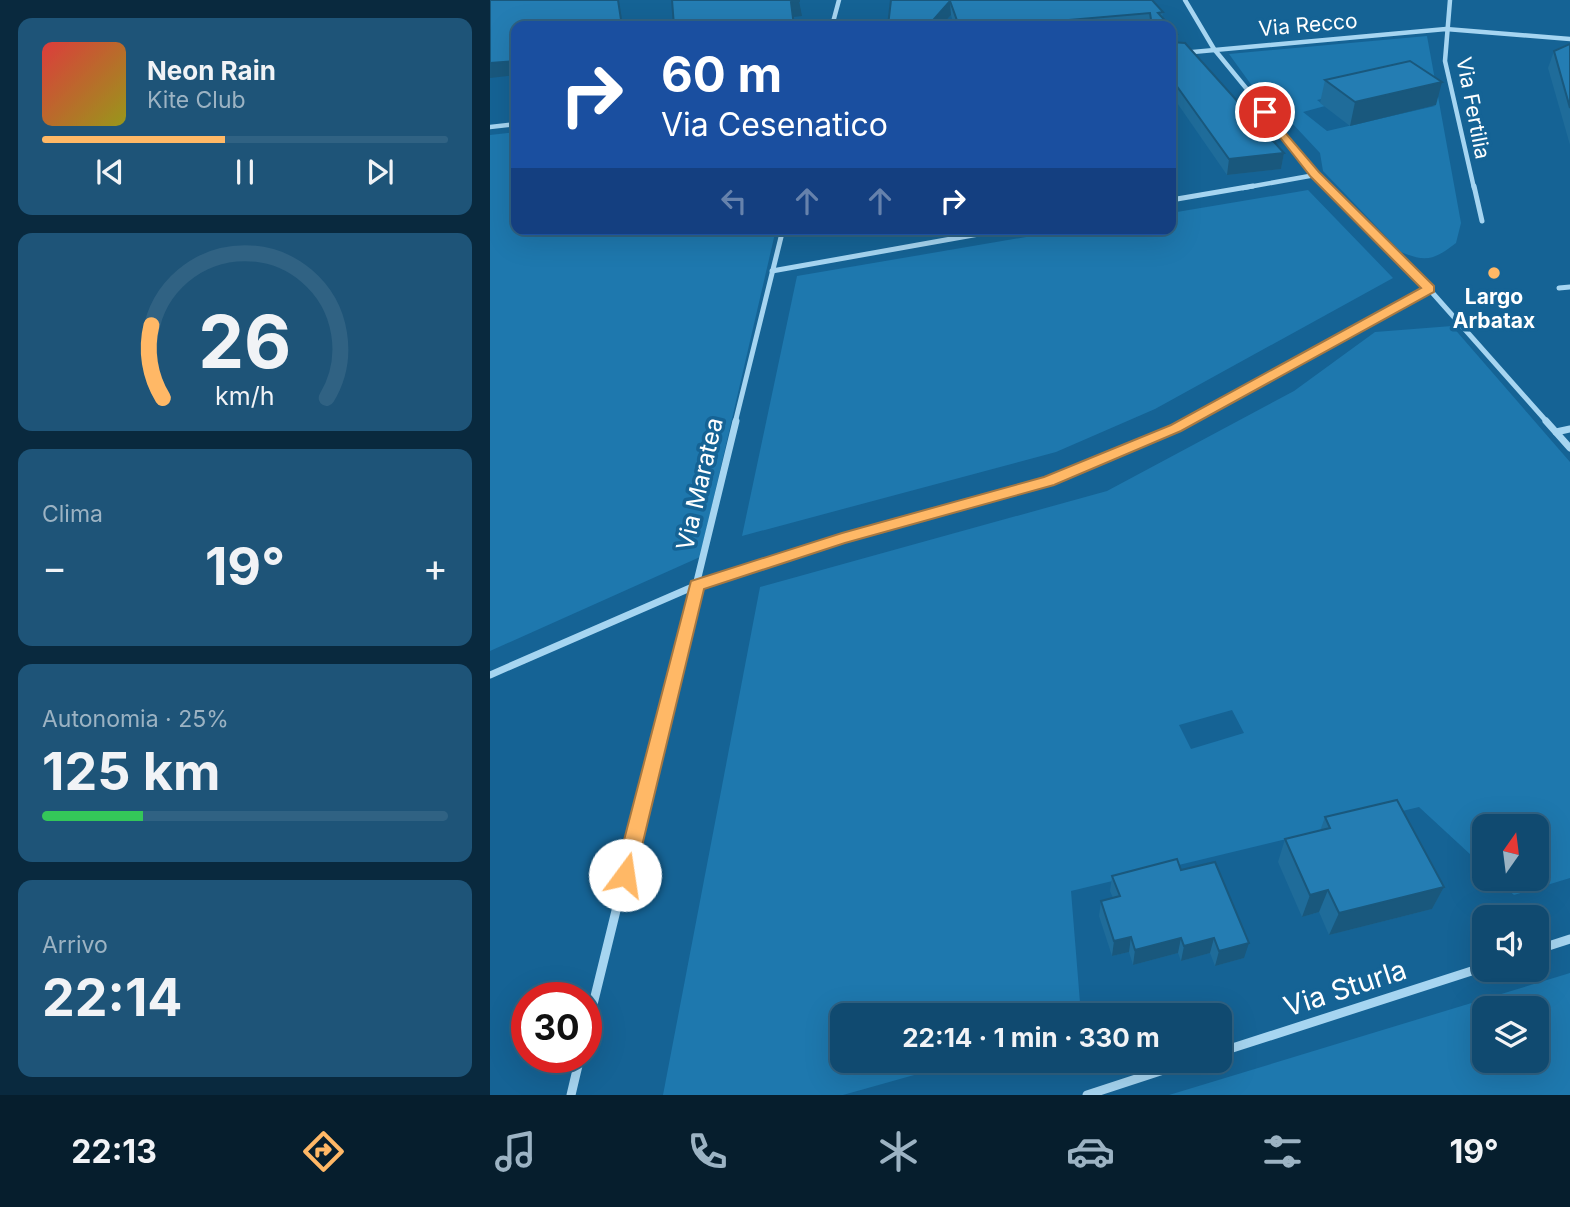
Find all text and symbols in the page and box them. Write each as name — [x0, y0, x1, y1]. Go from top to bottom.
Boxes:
street label: Via Recco — [1257, 8, 1359, 41]
text: 60 m — [661, 45, 782, 104]
icon: right — [546, 49, 637, 140]
text: Neon Rain — [147, 55, 276, 86]
street label: Via Fertilia — [1451, 55, 1496, 161]
pin — [1235, 82, 1295, 142]
text: Kite Club — [147, 86, 246, 114]
icon: arrive — [1246, 93, 1284, 131]
text: Via Cesenatico — [661, 105, 888, 144]
icon: previous — [91, 153, 129, 191]
icon: pause — [226, 153, 264, 191]
icon: next — [361, 153, 399, 191]
icon: left — [715, 182, 753, 220]
icon: ahead — [788, 182, 826, 220]
icon: ahead — [861, 182, 899, 220]
icon: right — [934, 182, 972, 220]
marker: Largo Arbatax — [1486, 265, 1502, 281]
place label: Largo Arbatax — [1453, 284, 1535, 333]
text: 26 — [198, 298, 292, 387]
text: km/h — [215, 381, 275, 411]
street label: Via Maratea — [670, 415, 729, 553]
text: Clima — [42, 500, 103, 528]
text: 19° — [205, 535, 285, 598]
text: − — [42, 544, 67, 590]
text: + — [423, 544, 448, 590]
text: Autonomia · 25% — [42, 705, 229, 733]
text: 125 km — [42, 740, 220, 803]
north arrow — [1472, 814, 1549, 891]
map controls — [1472, 814, 1549, 1073]
position arrow — [588, 838, 662, 912]
button: sound — [1472, 905, 1549, 982]
text: Arrivo — [42, 931, 108, 959]
street label: Via Sturla — [1279, 952, 1411, 1024]
text: 22:14 — [42, 966, 182, 1029]
speed limit sign: 30 — [511, 982, 602, 1073]
button: layers — [1472, 996, 1549, 1073]
text: 22:14 · 1 min · 330 m — [902, 1022, 1160, 1053]
icon: directions — [299, 1127, 348, 1176]
icon: music — [491, 1127, 540, 1176]
icon: phone — [683, 1127, 732, 1176]
icon: climate — [874, 1127, 923, 1176]
icon: car — [1066, 1127, 1115, 1176]
icon: filters — [1258, 1127, 1307, 1176]
text: 22:13 — [71, 1132, 157, 1171]
text: 19° — [1449, 1132, 1499, 1171]

